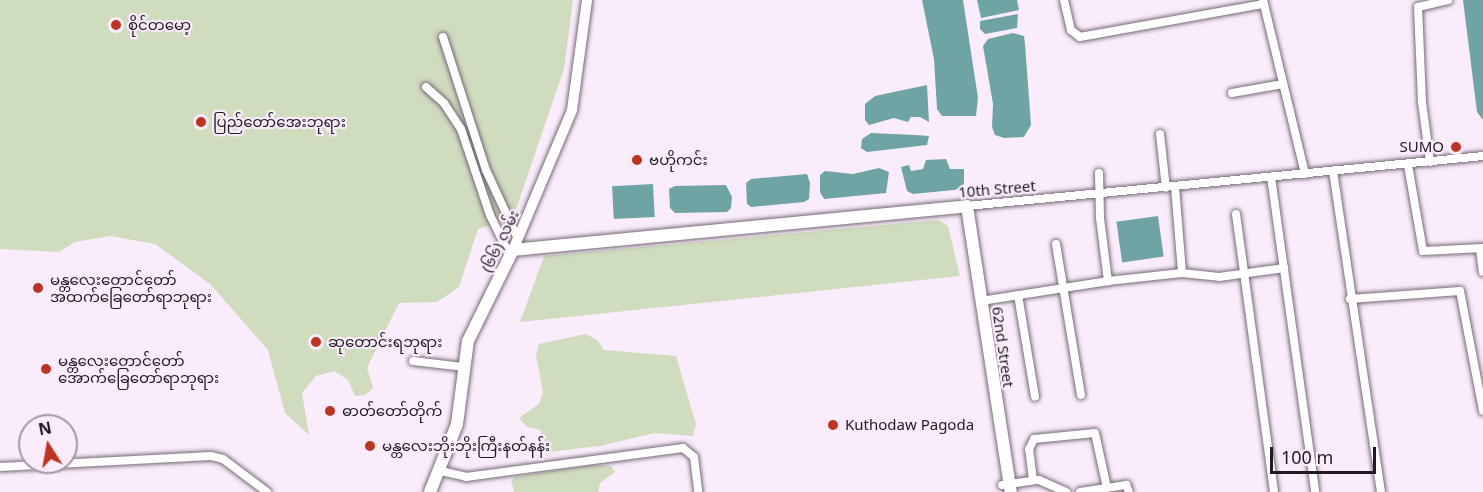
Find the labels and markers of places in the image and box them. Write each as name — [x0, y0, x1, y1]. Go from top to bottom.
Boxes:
place label: စိုင်တမော့ — [128, 16, 191, 34]
marker: စိုင်တမော့ — [109, 18, 123, 32]
place label: ပြည်တော်အေးဘုရား — [213, 113, 346, 131]
marker: ပြည်တော်အေးဘုရား — [194, 115, 208, 129]
place label: SUMO — [1399, 138, 1444, 156]
marker: SUMO — [1449, 140, 1463, 154]
place label: ဗဟိုကင်း — [649, 151, 708, 169]
marker: ဗဟိုကင်း — [630, 153, 644, 167]
place label: မန္တ‌လေးတောင်တော် အထက်ခြေတော်ရာဘုရား‌ — [50, 270, 212, 305]
marker: မန္တ‌လေးတောင်တော် အထက်ခြေတော်ရာဘုရား‌ — [31, 281, 45, 295]
place label: ဆုတောင်းရဘုရား — [328, 333, 442, 351]
marker: ဆုတောင်းရဘုရား — [309, 335, 323, 349]
place label: မန္တ‌လေးတောင်တော် အောက်ခြေတော်ရာဘုရား‌ — [58, 351, 219, 386]
marker: မန္တ‌လေးတောင်တော် အောက်ခြေတော်ရာဘုရား‌ — [39, 362, 53, 376]
place label: ဓာတ်တော်တိုက် — [342, 402, 442, 420]
marker: ဓာတ်တော်တိုက် — [323, 404, 337, 418]
place label: Kuthodaw Pagoda — [845, 416, 974, 434]
marker: Kuthodaw Pagoda — [826, 418, 840, 432]
place label: မန္တလေးဘိုးဘိုးကြီးနတ်နန်း — [382, 437, 550, 455]
marker: မန္တလေးဘိုးဘိုးကြီးနတ်နန်း — [363, 439, 377, 453]

